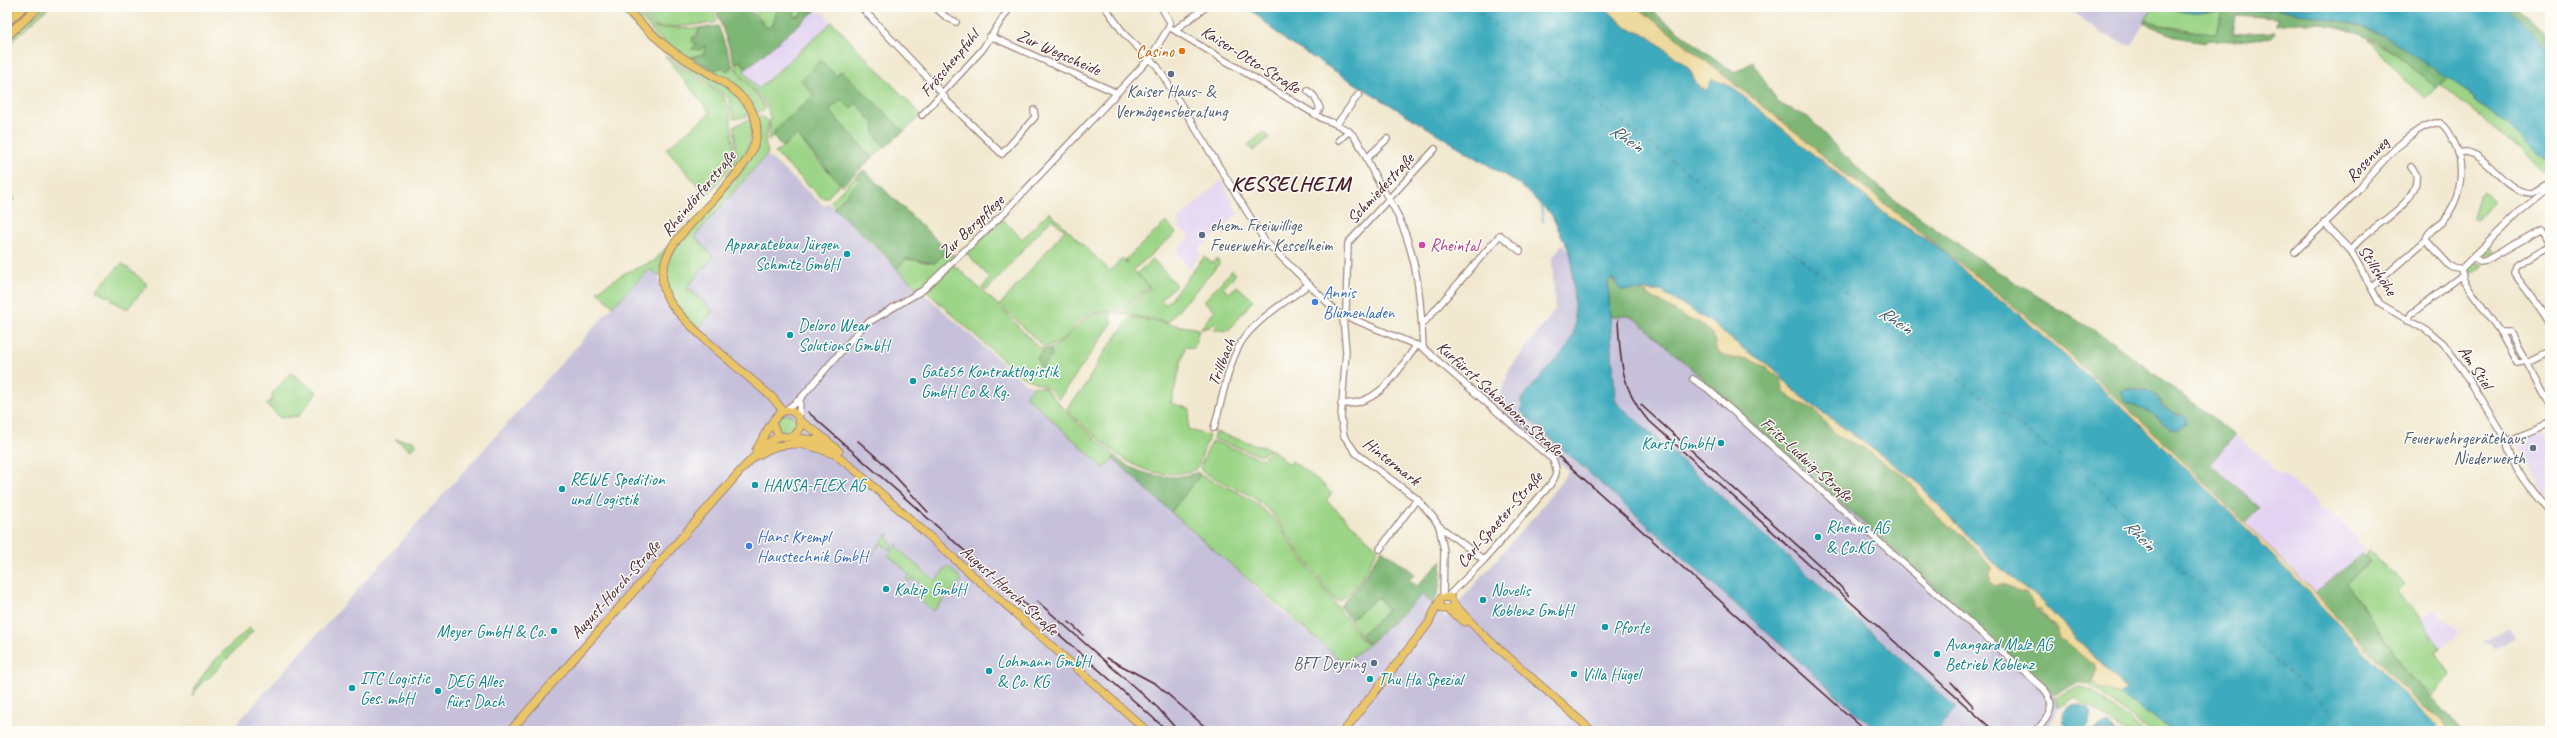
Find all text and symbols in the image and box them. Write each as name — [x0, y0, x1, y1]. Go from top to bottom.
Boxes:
street label: Kaiser-Otto-Straße — [1197, 21, 1305, 99]
street label: Fröschenpfuhl — [915, 23, 985, 101]
street label: Zur Wegscheide — [1014, 25, 1105, 81]
place label: Casino — [1136, 41, 1175, 62]
marker: Casino — [1177, 46, 1187, 56]
marker: Kaiser Haus- & Vermögensberatung — [1166, 69, 1176, 79]
place label: Kaiser Haus- & Vermögensberatung — [1115, 81, 1229, 122]
water label: Rhein — [1606, 119, 1649, 158]
street label: Rosenweg — [2341, 132, 2394, 186]
street label: Rheindörferstraße — [656, 145, 741, 240]
street label: Schmiedestraße — [1342, 147, 1419, 228]
district label: KESSELHEIM — [1231, 171, 1352, 197]
street label: Zur Bergpflege — [934, 189, 1009, 263]
place label: ehem. Freiwillige Feuerwehr Kesselheim — [1210, 215, 1333, 256]
marker: ehem. Freiwillige Feuerwehr Kesselheim — [1197, 230, 1207, 240]
place label: Apparatebau Jürgen Schmitz GmbH — [724, 234, 841, 275]
place label: Rheintal — [1430, 235, 1482, 256]
marker: Rheintal — [1417, 240, 1427, 250]
street label: Stillshöhe — [2353, 241, 2402, 301]
marker: Apparatebau Jürgen Schmitz GmbH — [842, 249, 852, 259]
place label: Annis Blumenladen — [1323, 282, 1396, 323]
marker: Annis Blumenladen — [1310, 297, 1320, 307]
water label: Rhein — [1875, 301, 1918, 340]
place label: Deloro Wear Solutions GmbH — [798, 315, 892, 356]
marker: Deloro Wear Solutions GmbH — [785, 330, 795, 340]
street label: Trillbach — [1203, 335, 1240, 389]
street label: Kurfürst-Schönborn-Straße — [1432, 336, 1568, 461]
street label: Am Stiel — [2454, 342, 2499, 395]
place label: Gate56 Kontraktlogistik GmbH Co & Kg. — [921, 361, 1060, 402]
marker: Gate56 Kontraktlogistik GmbH Co & Kg. — [908, 376, 918, 386]
street label: Fritz-Ludwig-Straße — [1756, 413, 1858, 507]
place label: Feuerwehrgerätehaus Niederwerth — [2403, 428, 2527, 469]
street label: Hintermark — [1359, 433, 1426, 491]
place label: Karst GmbH — [1641, 433, 1716, 454]
marker: Karst GmbH — [1716, 438, 1726, 448]
marker: Feuerwehrgerätehaus Niederwerth — [2528, 443, 2538, 453]
street label: Carl-Spaeter-Straße — [1452, 466, 1548, 572]
place label: REWE Spedition und Logistik — [570, 469, 666, 510]
place label: HANSA-FLEX AG — [763, 475, 867, 496]
marker: HANSA-FLEX AG — [750, 480, 760, 490]
marker: REWE Spedition und Logistik — [557, 484, 567, 494]
water label: Rhein — [2120, 515, 2162, 557]
place label: Rhenus AG & Co.KG — [1826, 517, 1891, 558]
place label: Hans Krempl Haustechnik GmbH — [757, 526, 870, 567]
marker: Rhenus AG & Co.KG — [1813, 532, 1823, 542]
street label: August-Horch-Straße — [566, 535, 666, 643]
marker: Hans Krempl Haustechnik GmbH — [744, 541, 754, 551]
street label: August-Horch-Straße — [956, 541, 1064, 641]
place label: Kalzip GmbH — [894, 579, 969, 600]
place label: Novelis Koblenz GmbH — [1491, 580, 1576, 621]
marker: Kalzip GmbH — [881, 584, 891, 594]
marker: Novelis Koblenz GmbH — [1478, 595, 1488, 605]
place label: Pforte — [1613, 617, 1651, 638]
place label: Meyer GmbH & Co. — [437, 621, 547, 642]
marker: Pforte — [1600, 622, 1610, 632]
marker: Meyer GmbH & Co. — [549, 626, 559, 636]
place label: Avangard Malz AG Betrieb Koblenz — [1945, 634, 2054, 675]
marker: Avangard Malz AG Betrieb Koblenz — [1932, 649, 1942, 659]
place label: Lohmann GmbH & Co. KG — [997, 651, 1093, 692]
place label: BFT Deyring — [1293, 653, 1367, 674]
marker: BFT Deyring — [1369, 658, 1379, 668]
place label: Villa Hügel — [1582, 664, 1644, 685]
marker: Lohmann GmbH & Co. KG — [984, 666, 994, 676]
place label: ITC Logistic Ges. mbH — [360, 668, 431, 709]
place label: Thu Ha Spezial — [1378, 669, 1466, 690]
marker: Villa Hügel — [1569, 669, 1579, 679]
place label: DEG Alles fürs Dach — [446, 671, 506, 712]
marker: Thu Ha Spezial — [1365, 674, 1375, 684]
marker: ITC Logistic Ges. mbH — [347, 683, 357, 693]
marker: DEG Alles fürs Dach — [433, 686, 443, 696]

